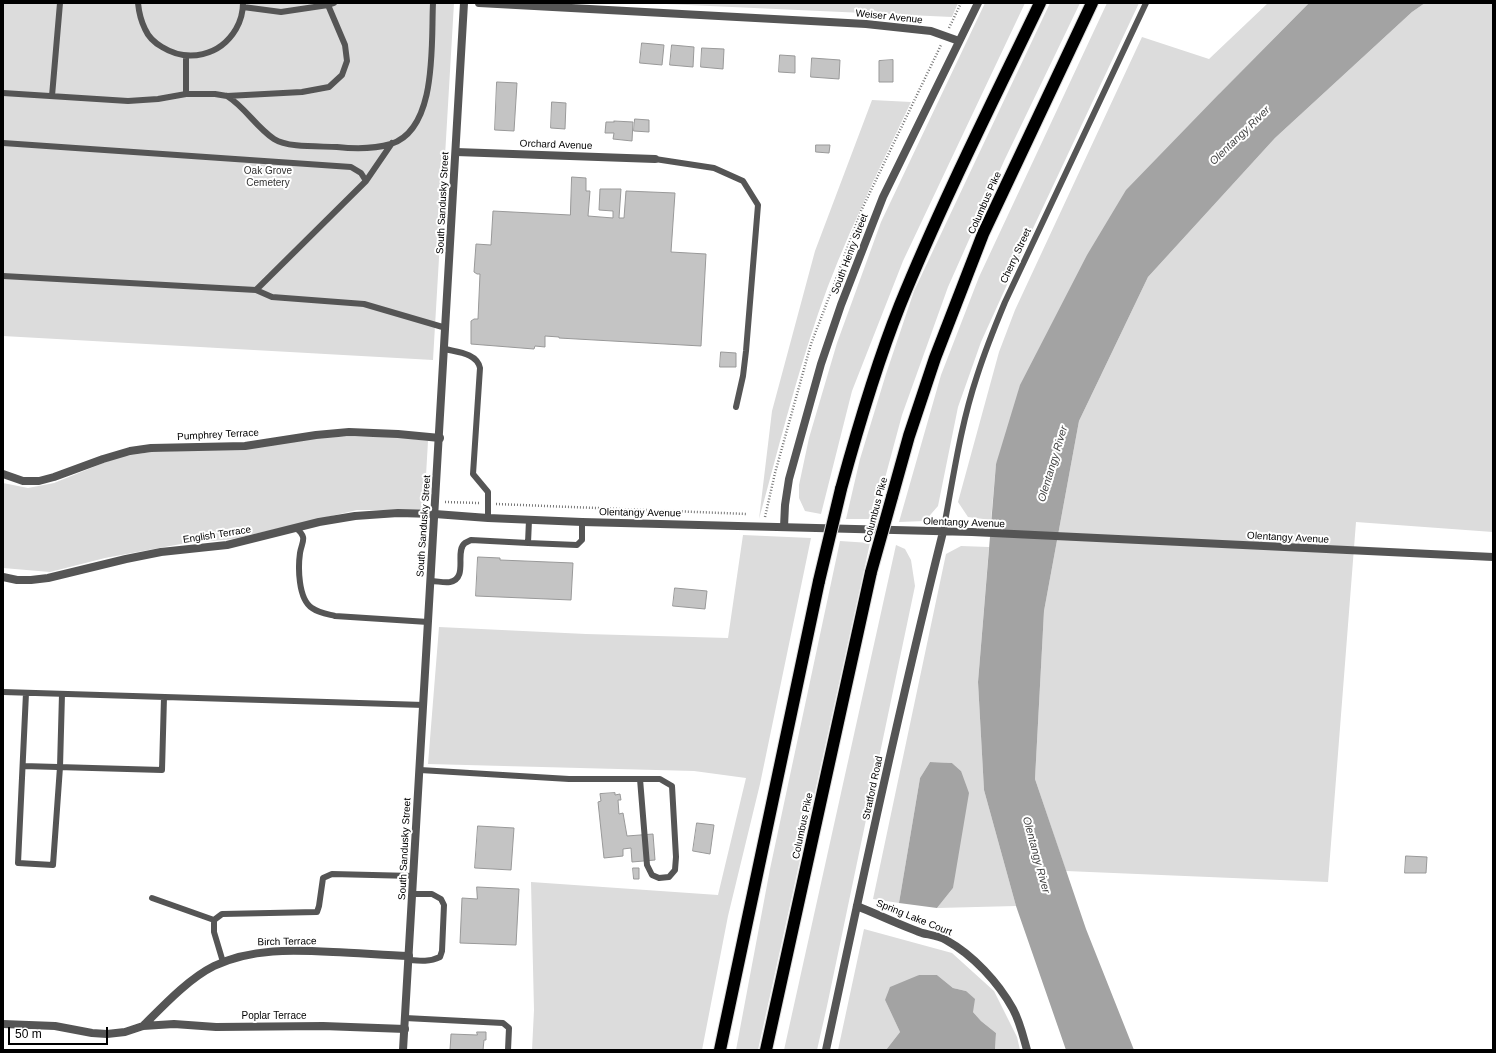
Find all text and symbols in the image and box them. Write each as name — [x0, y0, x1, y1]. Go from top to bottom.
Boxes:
street label: Weiser Avenue — [855, 8, 923, 26]
water label: Olentangy River — [1207, 104, 1273, 168]
street label: Orchard Avenue — [519, 138, 593, 152]
street label: South Sandusky Street — [434, 152, 452, 254]
park label: Oak Grove Cemetery — [244, 165, 292, 188]
street label: Columbus Pike — [966, 170, 1004, 236]
street label: South Henry Street — [829, 212, 871, 296]
street label: Cherry Street — [998, 227, 1034, 285]
water label: Olentangy River — [1035, 424, 1071, 504]
street label: Pumphrey Terrace — [177, 427, 259, 443]
street label: South Sandusky Street — [414, 475, 434, 577]
street label: Columbus Pike — [862, 476, 890, 544]
street label: Olentangy Avenue — [599, 506, 681, 520]
street label: Olentangy Avenue — [923, 516, 1005, 530]
street label: English Terrace — [182, 524, 252, 546]
street label: Olentangy Avenue — [1247, 530, 1329, 546]
street label: Stratford Road — [860, 755, 886, 821]
street label: Columbus Pike — [790, 792, 816, 860]
street label: South Sandusky Street — [396, 798, 414, 900]
water label: Olentangy River — [1019, 815, 1053, 895]
street label: Spring Lake Court — [874, 897, 954, 939]
street label: Birch Terrace — [257, 935, 317, 949]
street label: Poplar Terrace — [241, 1010, 307, 1022]
scale bar — [10, 1019, 110, 1045]
text: 50 m — [15, 1027, 42, 1041]

